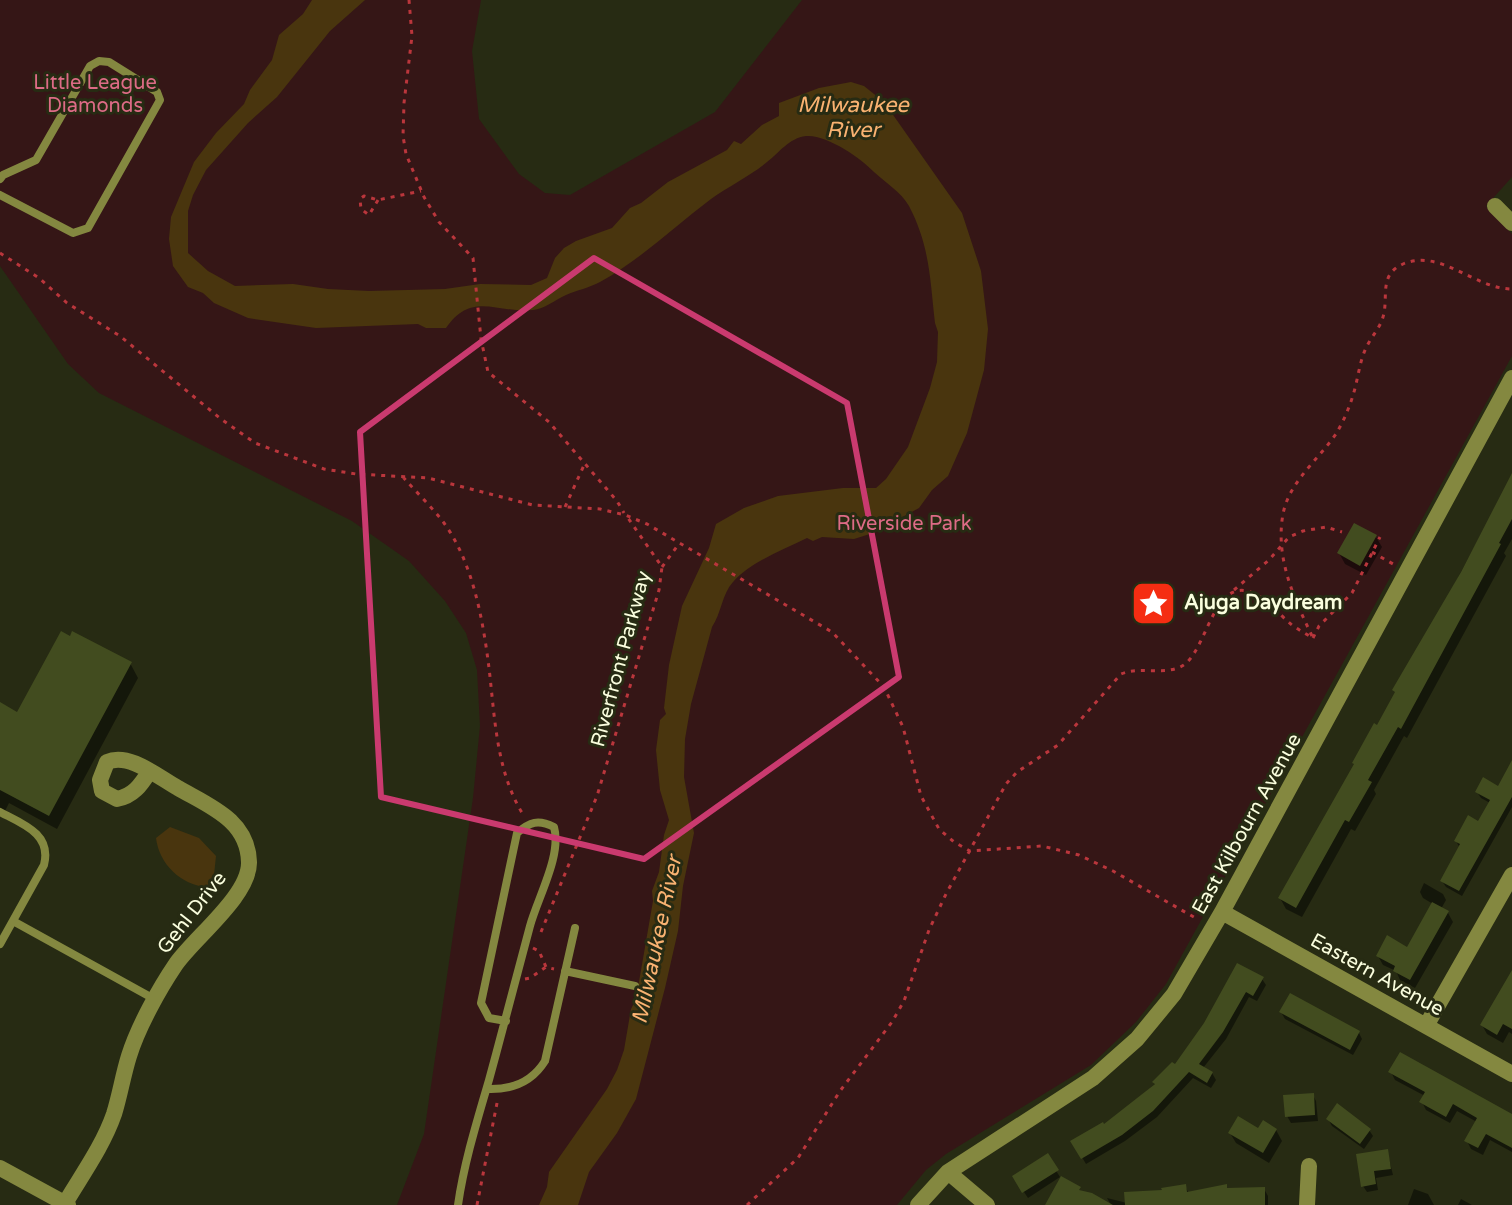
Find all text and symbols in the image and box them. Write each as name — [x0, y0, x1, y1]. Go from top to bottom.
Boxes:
park label: Little League Diamonds — [33, 71, 157, 118]
water label: Milwaukee River — [797, 92, 910, 143]
park label: Riverside Park — [836, 512, 972, 536]
street label: Riverfront Parkway — [586, 568, 656, 749]
place icon: Ajuga Daydream — [1129, 579, 1177, 627]
place label: Ajuga Daydream — [1184, 591, 1342, 615]
street label: East Kilbourn Avenue — [1187, 729, 1307, 919]
water label: Milwaukee River — [627, 851, 688, 1026]
street label: Gehl Drive — [152, 867, 232, 959]
street label: Eastern Avenue — [1306, 928, 1448, 1022]

